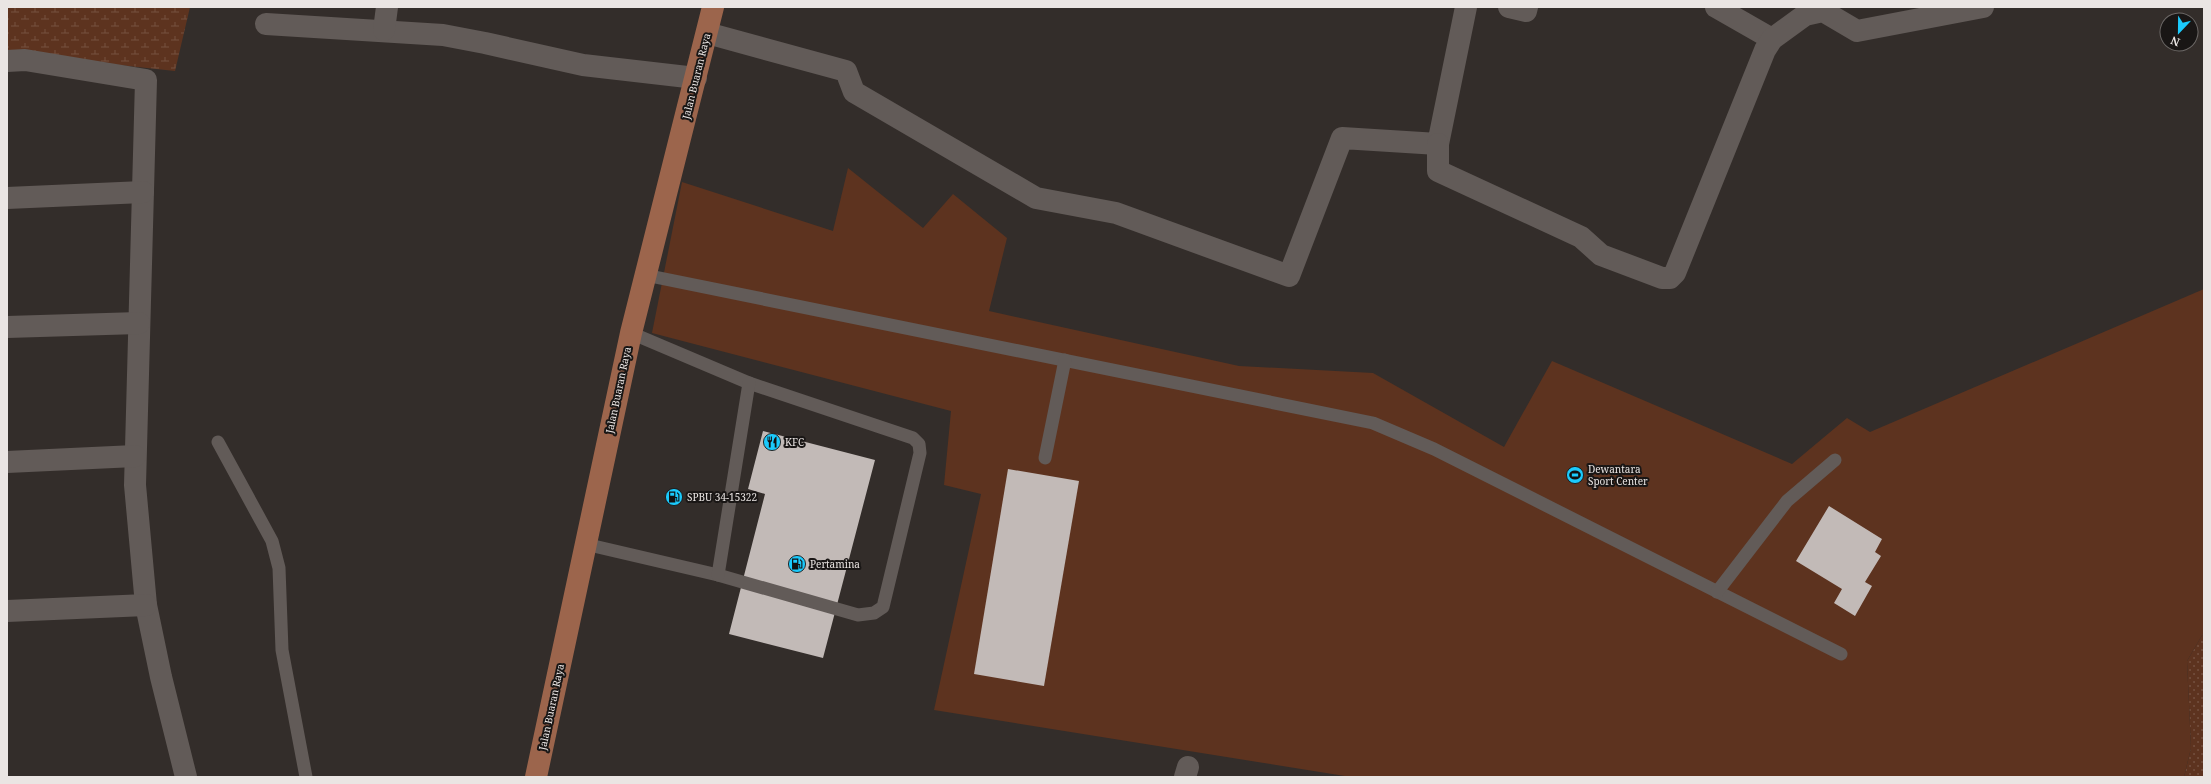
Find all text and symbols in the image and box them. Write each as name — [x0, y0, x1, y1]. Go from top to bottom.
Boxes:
north arrow — [2159, 12, 2199, 52]
street label: Jalan Buaran Raya — [678, 31, 714, 121]
text: N — [2168, 33, 2182, 50]
street label: Jalan Buaran Raya — [602, 345, 634, 435]
restaurant icon: KFC — [762, 432, 782, 452]
place label: KFC — [785, 435, 804, 449]
place label: Dewantara Sport Center — [1588, 462, 1648, 488]
sports icon: Dewantara Sport Center — [1565, 465, 1585, 485]
fuel station icon: SPBU 34-15322 — [664, 487, 684, 507]
place label: SPBU 34-15322 — [687, 490, 757, 504]
fuel station icon: Pertamina — [787, 554, 807, 574]
place label: Pertamina — [810, 557, 860, 571]
street label: Jalan Buaran Raya — [535, 662, 567, 752]

